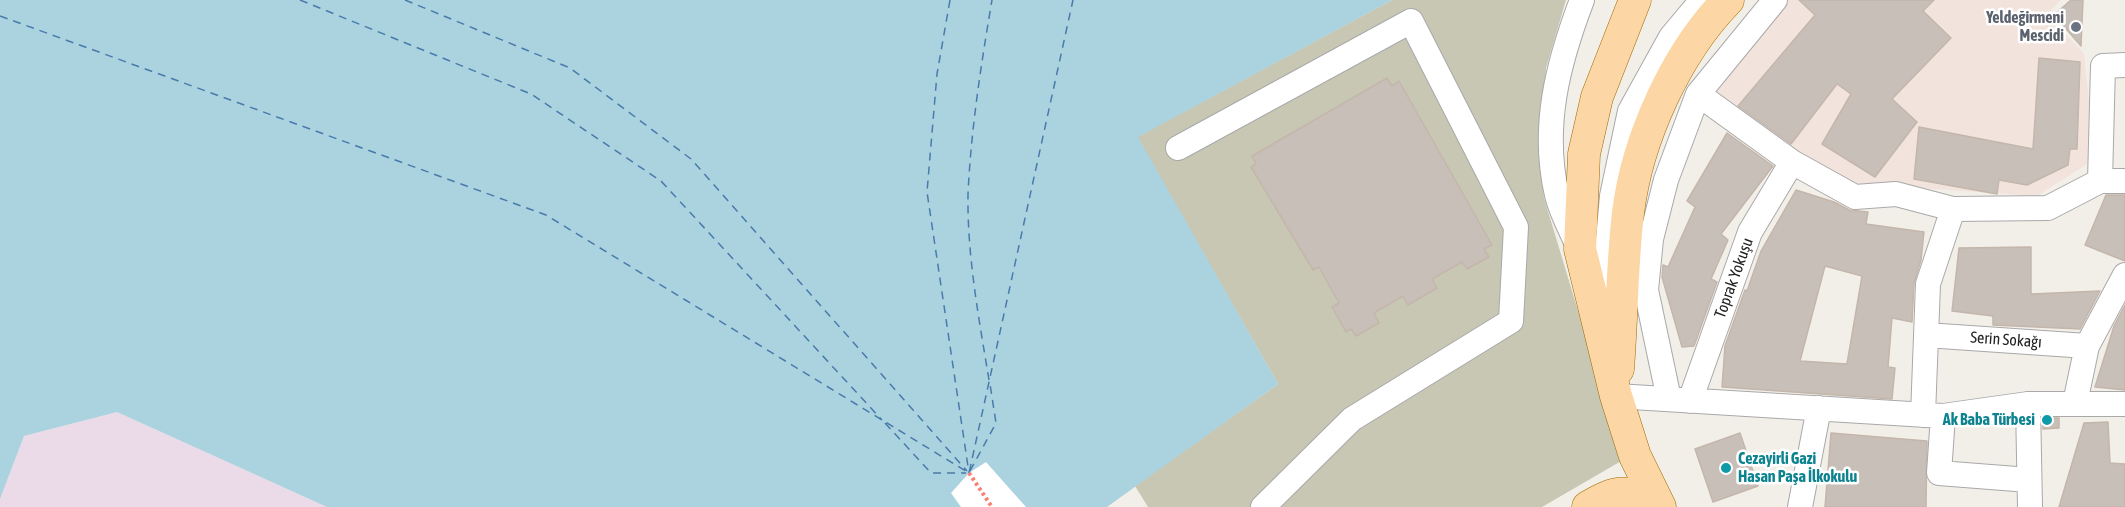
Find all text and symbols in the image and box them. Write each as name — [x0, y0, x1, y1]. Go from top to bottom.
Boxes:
place label: Yeldeğirmeni Mescidi — [1986, 8, 2064, 46]
marker: Yeldeğirmeni Mescidi — [2069, 20, 2083, 34]
street label: Toprak Yokuşu — [1711, 235, 1757, 321]
street label: Serin Sokağı — [1970, 328, 2042, 352]
place label: Ak Baba Türbesi — [1943, 410, 2035, 430]
marker: Ak Baba Türbesi — [2040, 413, 2054, 427]
place label: Cezayirli Gazi Hasan Paşa İlkokulu — [1738, 449, 1857, 487]
marker: Cezayirli Gazi Hasan Paşa İlkokulu — [1719, 461, 1733, 475]

